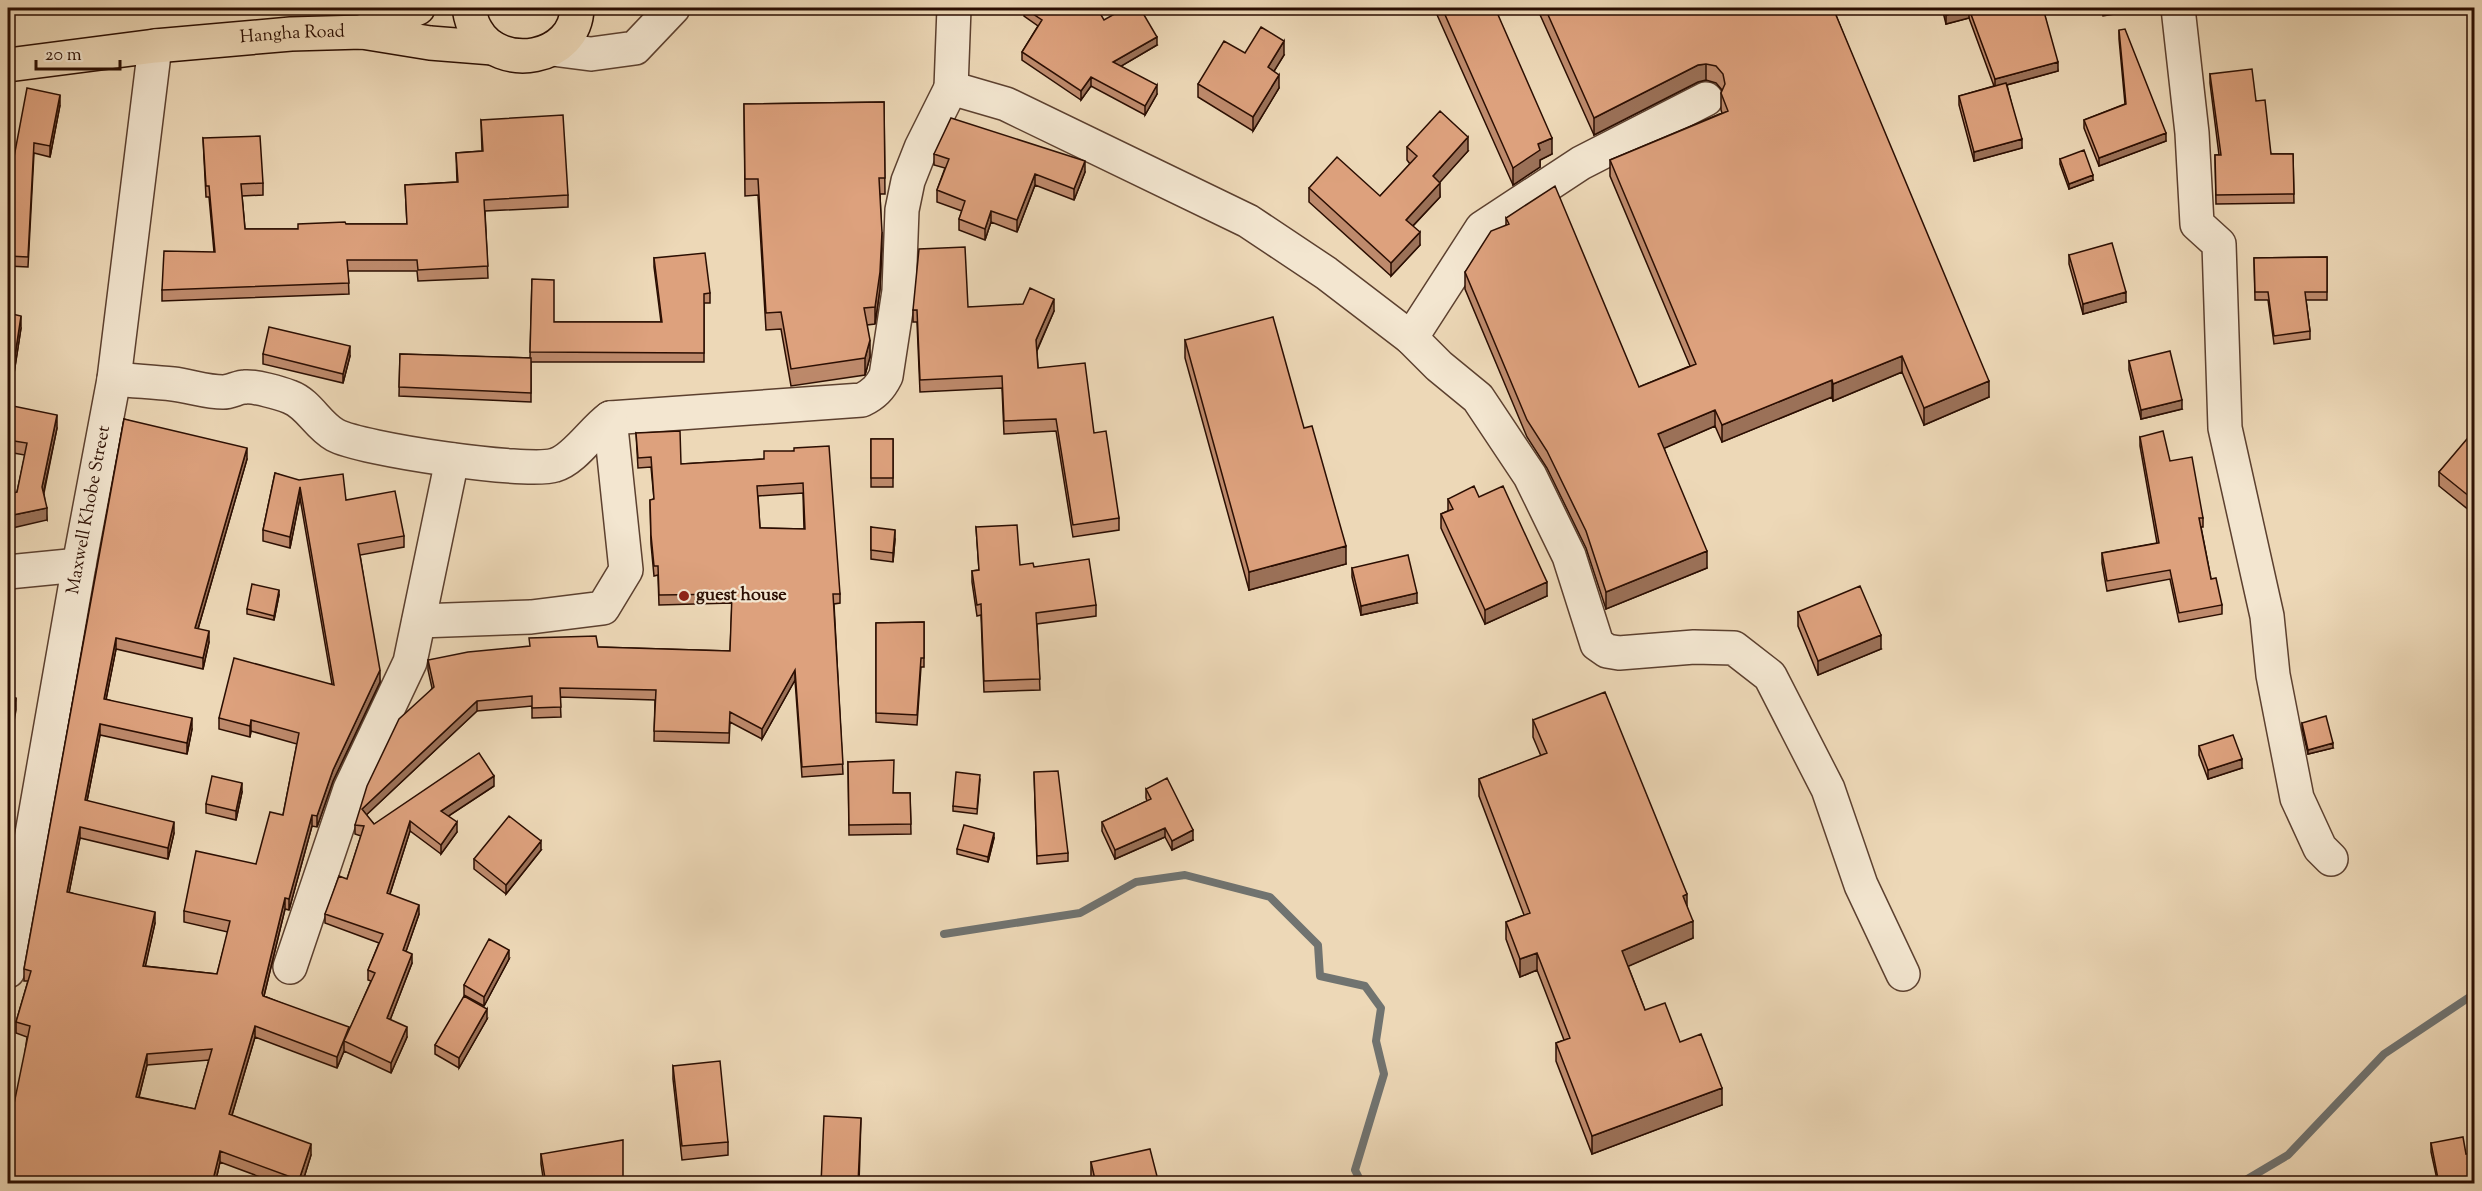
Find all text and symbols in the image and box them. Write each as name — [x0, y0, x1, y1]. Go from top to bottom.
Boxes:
street label: Hangha Road — [239, 19, 345, 51]
scale bar — [36, 33, 120, 71]
text: 20 m — [45, 43, 82, 69]
street label: Maxwell Khobe Street — [61, 424, 118, 597]
place label: guest house — [696, 583, 787, 609]
marker: guest house — [677, 589, 691, 603]

